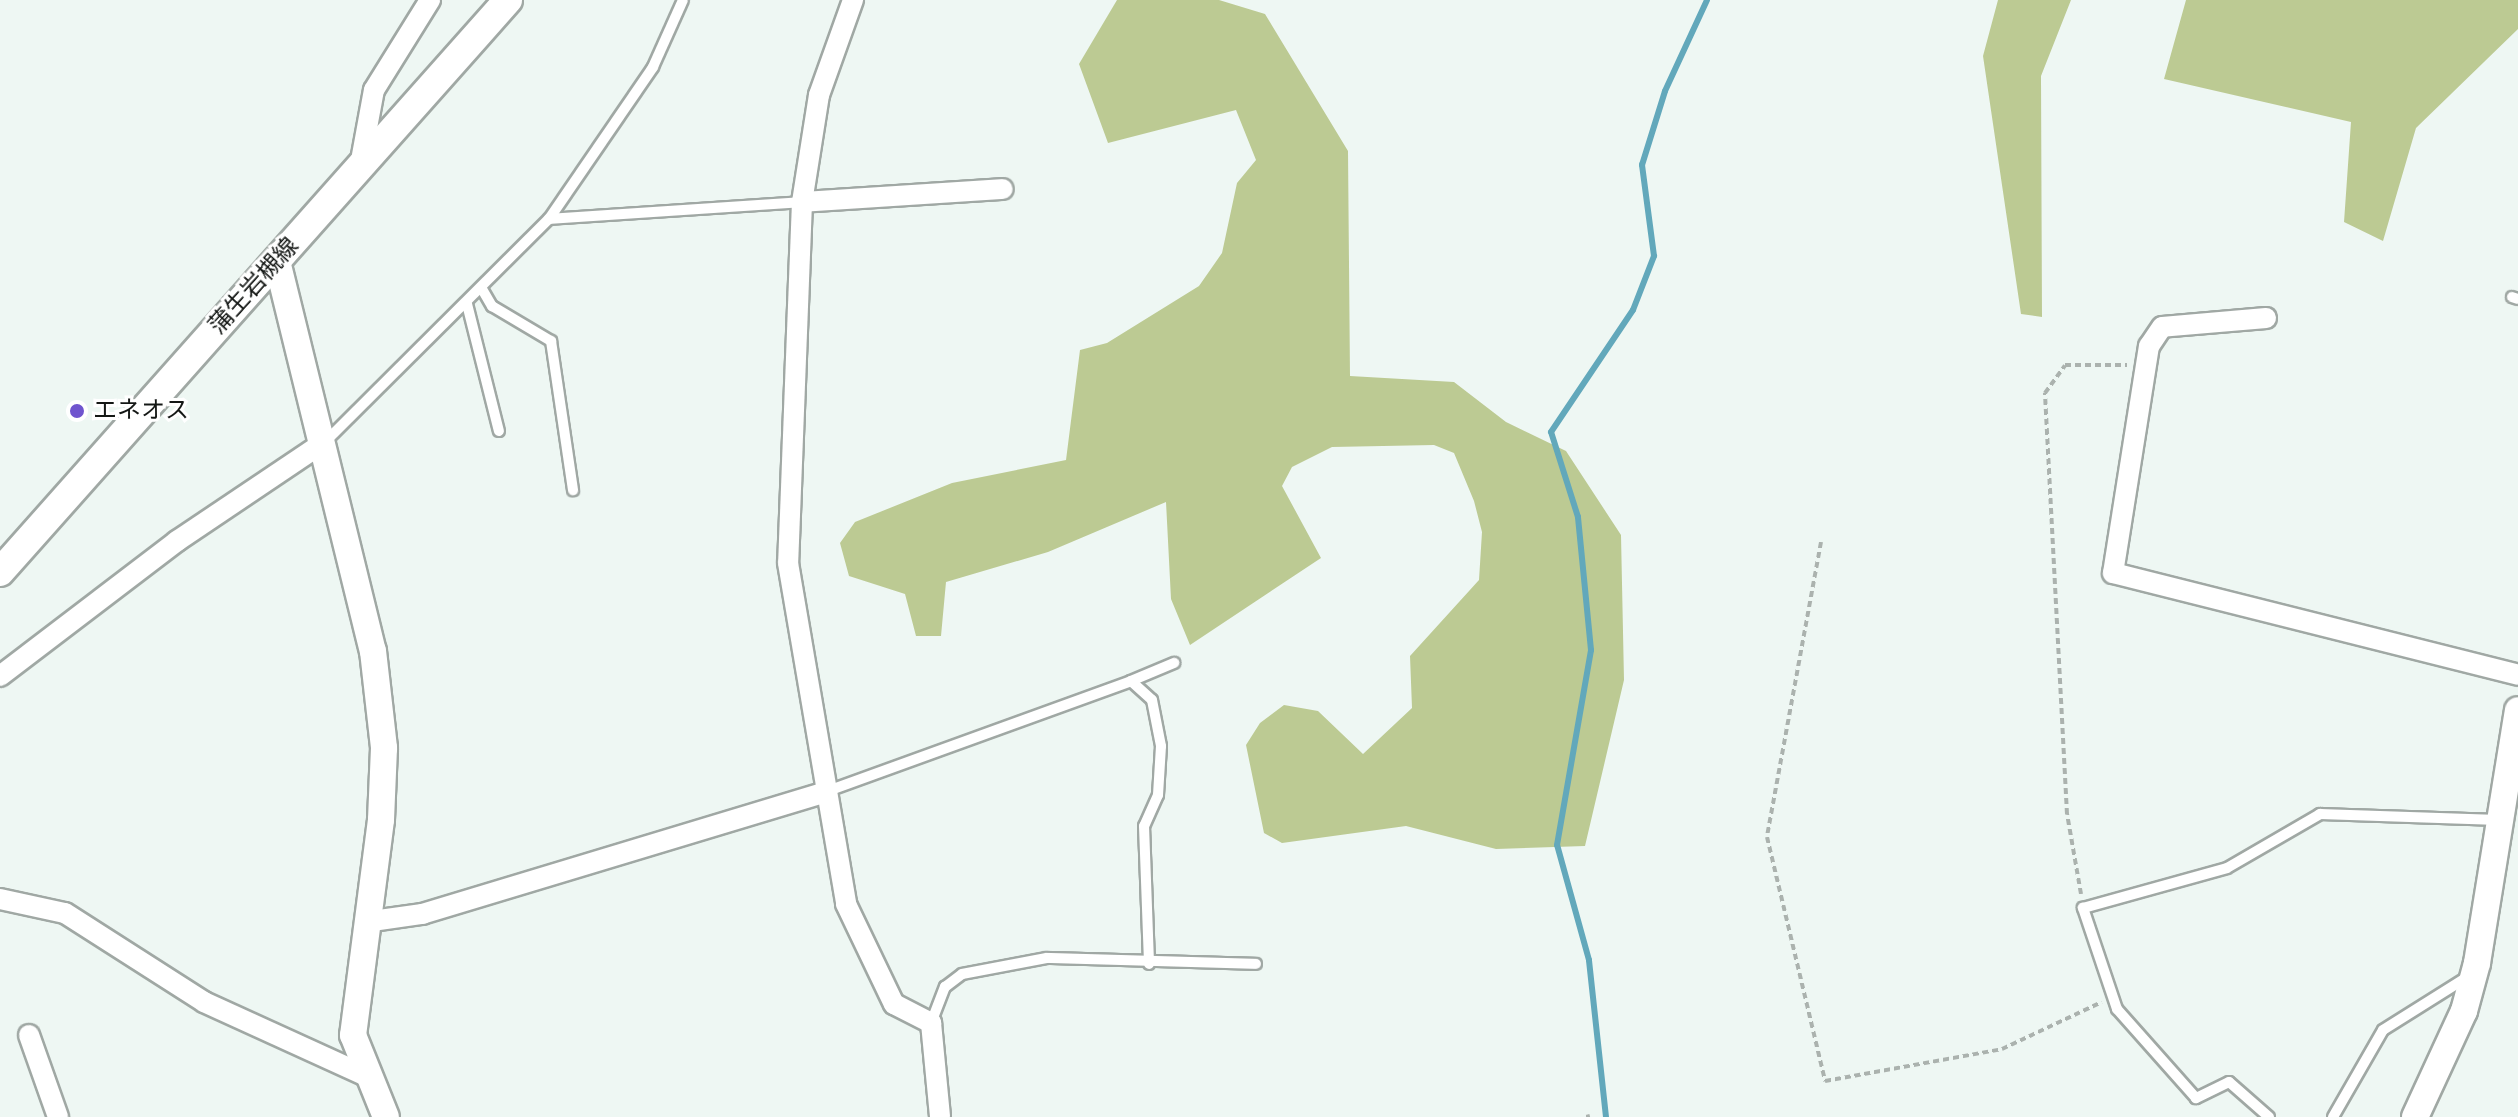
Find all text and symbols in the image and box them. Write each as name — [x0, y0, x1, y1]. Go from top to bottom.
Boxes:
street label: 蒲生岩槻線 — [203, 232, 305, 340]
place label: エネオス — [93, 397, 189, 425]
marker: エネオス — [68, 402, 86, 420]

